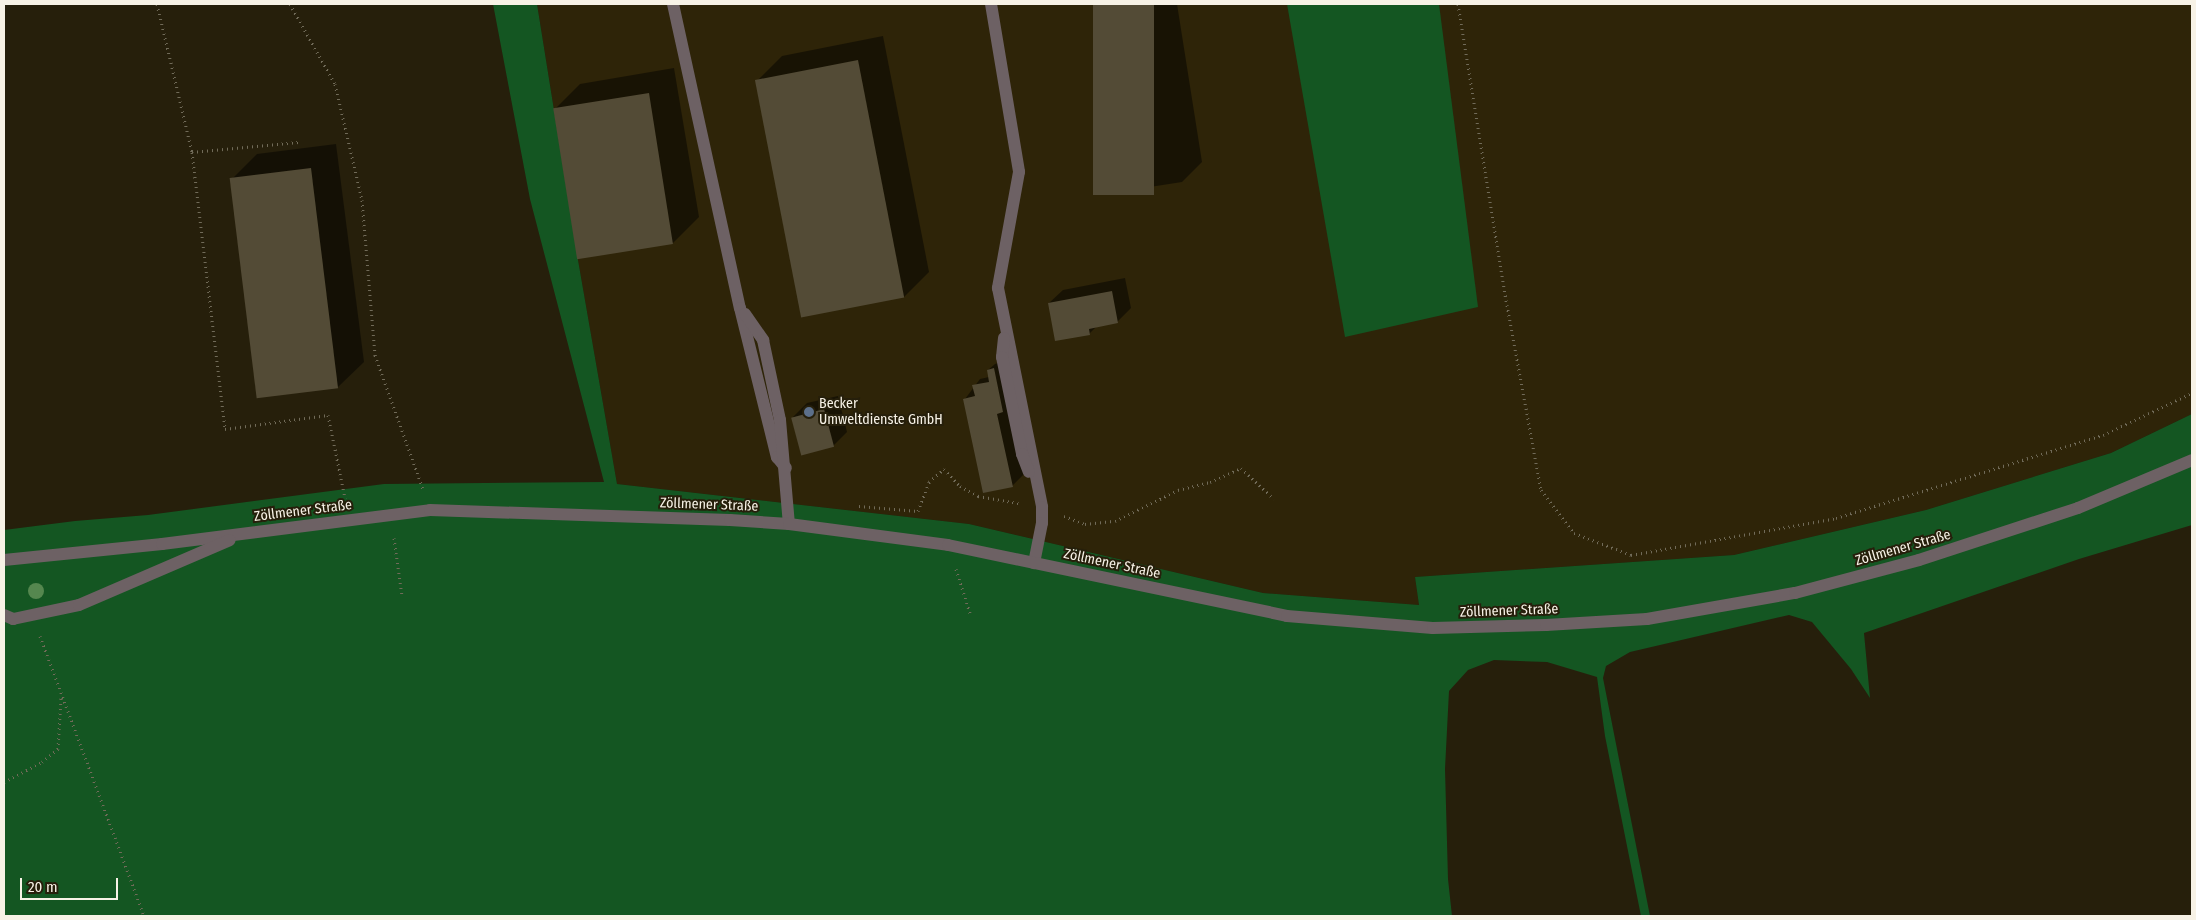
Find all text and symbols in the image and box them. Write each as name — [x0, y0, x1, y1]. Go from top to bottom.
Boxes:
place label: Becker Umweltdienste GmbH — [819, 396, 943, 428]
marker: Becker Umweltdienste GmbH — [803, 406, 815, 418]
street label: Zöllmener Straße — [660, 495, 758, 515]
street label: Zöllmener Straße — [253, 497, 353, 525]
street label: Zöllmener Straße — [1853, 526, 1953, 570]
street label: Zöllmener Straße — [1062, 546, 1162, 582]
street label: Zöllmener Straße — [1460, 601, 1558, 621]
scale bar — [22, 868, 120, 900]
text: 20 m — [28, 878, 58, 896]

